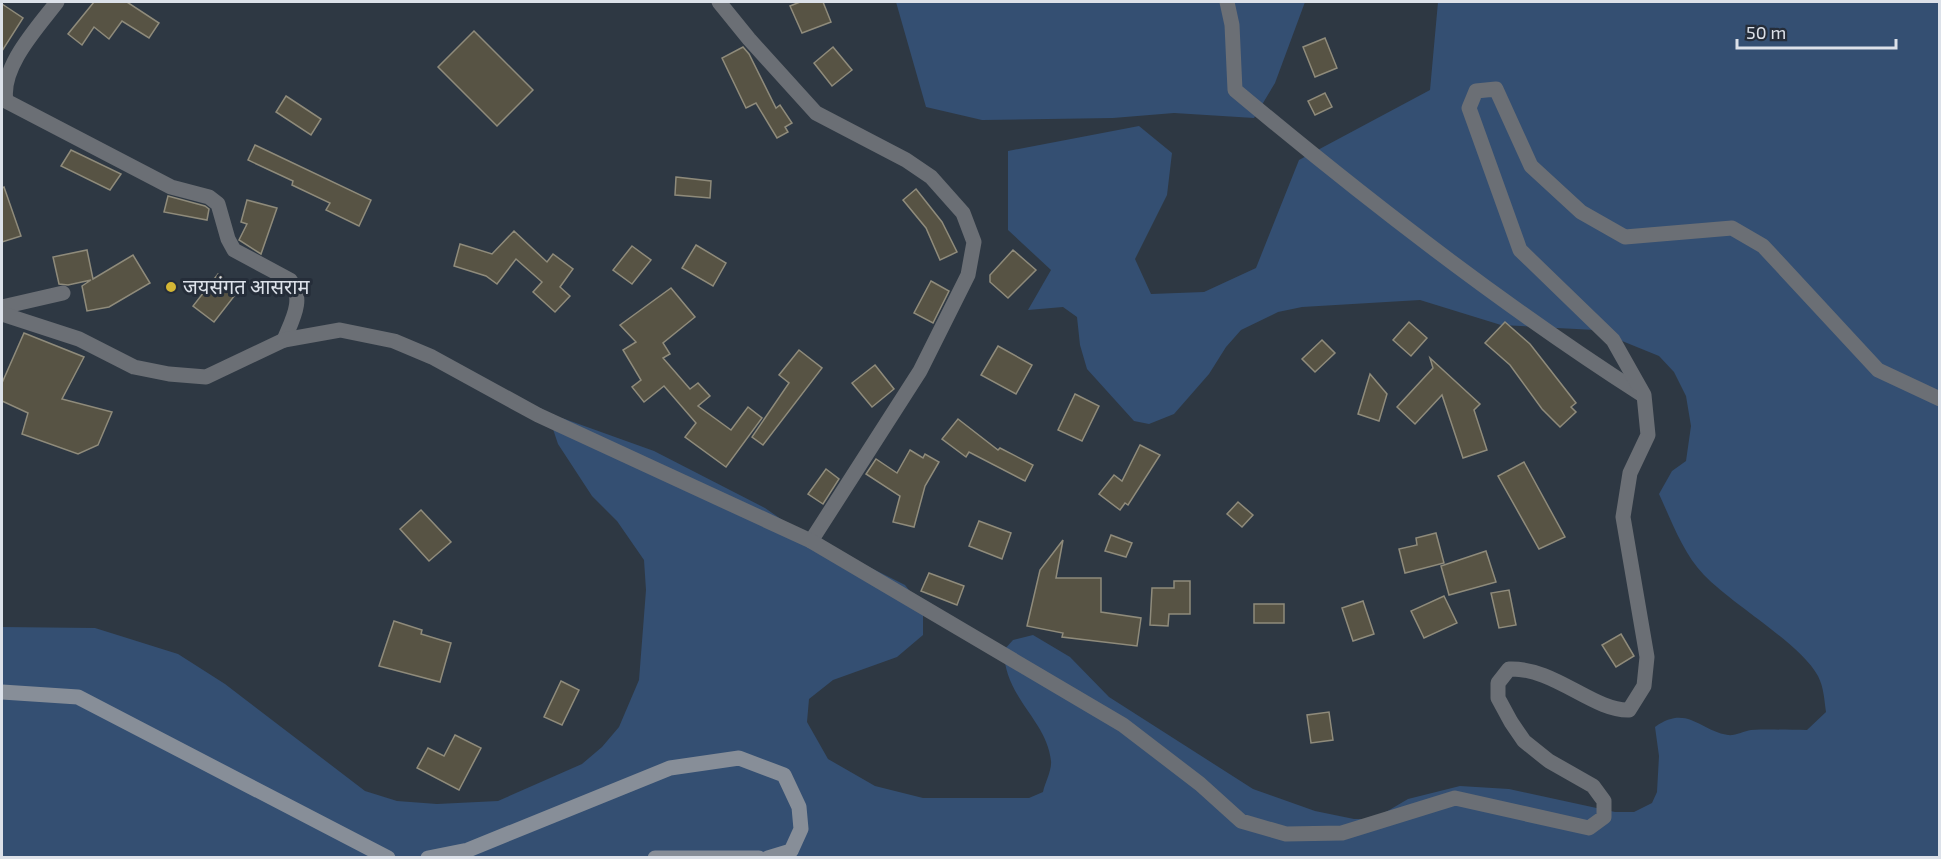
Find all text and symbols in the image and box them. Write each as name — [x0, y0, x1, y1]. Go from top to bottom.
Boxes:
scale bar — [1737, 12, 1896, 50]
text: 50 m — [1746, 21, 1786, 43]
place label: जयसंगत आसराम — [183, 274, 310, 298]
marker: जयसंगत आसराम — [164, 280, 178, 294]

